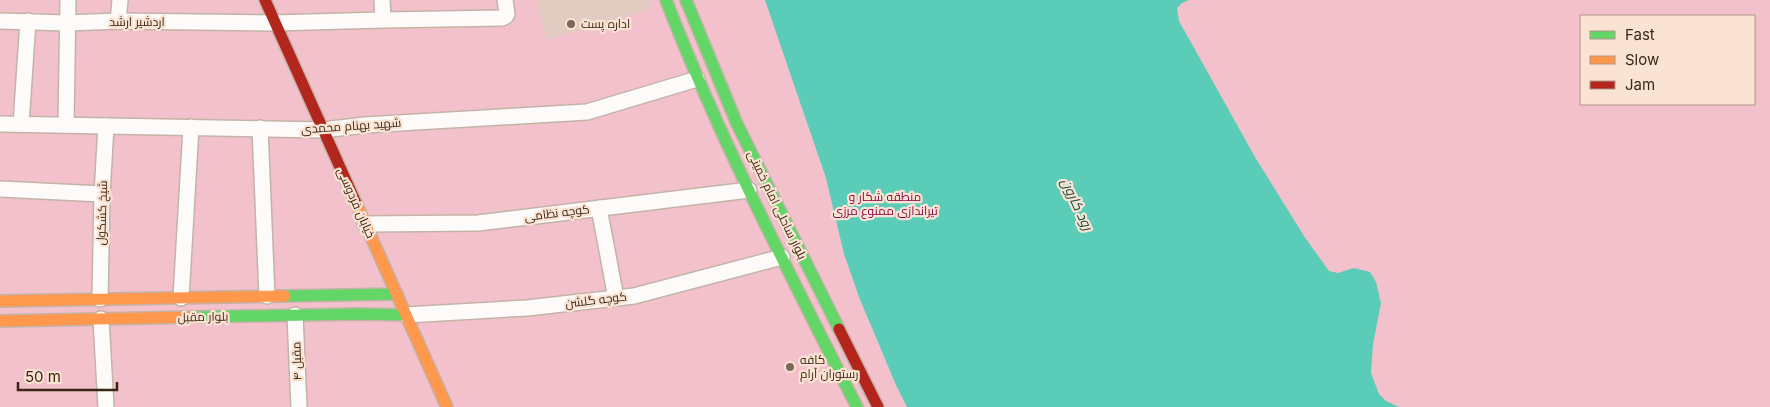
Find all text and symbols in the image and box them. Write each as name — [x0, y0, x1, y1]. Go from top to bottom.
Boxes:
street label: اردشیر ارشد — [109, 14, 165, 29]
legend — [1580, 15, 1755, 105]
place label: اداره پست — [581, 16, 630, 33]
marker: اداره پست — [565, 18, 577, 30]
text: Fast — [1625, 25, 1655, 44]
text: Slow — [1625, 50, 1659, 69]
text: Jam — [1625, 75, 1655, 94]
street label: شهید بهنام محمدی — [300, 115, 402, 137]
street label: بلوار ساحلی امام خمینی — [744, 148, 810, 262]
street label: خیابان فردوسی — [334, 165, 379, 240]
water label: رود کارون — [1057, 175, 1097, 234]
street label: شیخ کشکول — [93, 180, 111, 246]
park label: منطقه شکار و تیراندازی ممنوع مرزی — [832, 189, 938, 219]
street label: کوچه نظامی — [524, 201, 591, 226]
street label: کوچه گلشن — [564, 288, 628, 313]
street label: بلوار مقبل — [177, 309, 229, 324]
street label: مقبل ۴ — [288, 341, 305, 381]
place label: کافه رستوران آرام — [800, 352, 858, 382]
scale bar — [18, 360, 116, 392]
marker: کافه رستوران آرام — [784, 361, 796, 373]
text: 50 m — [25, 367, 61, 386]

